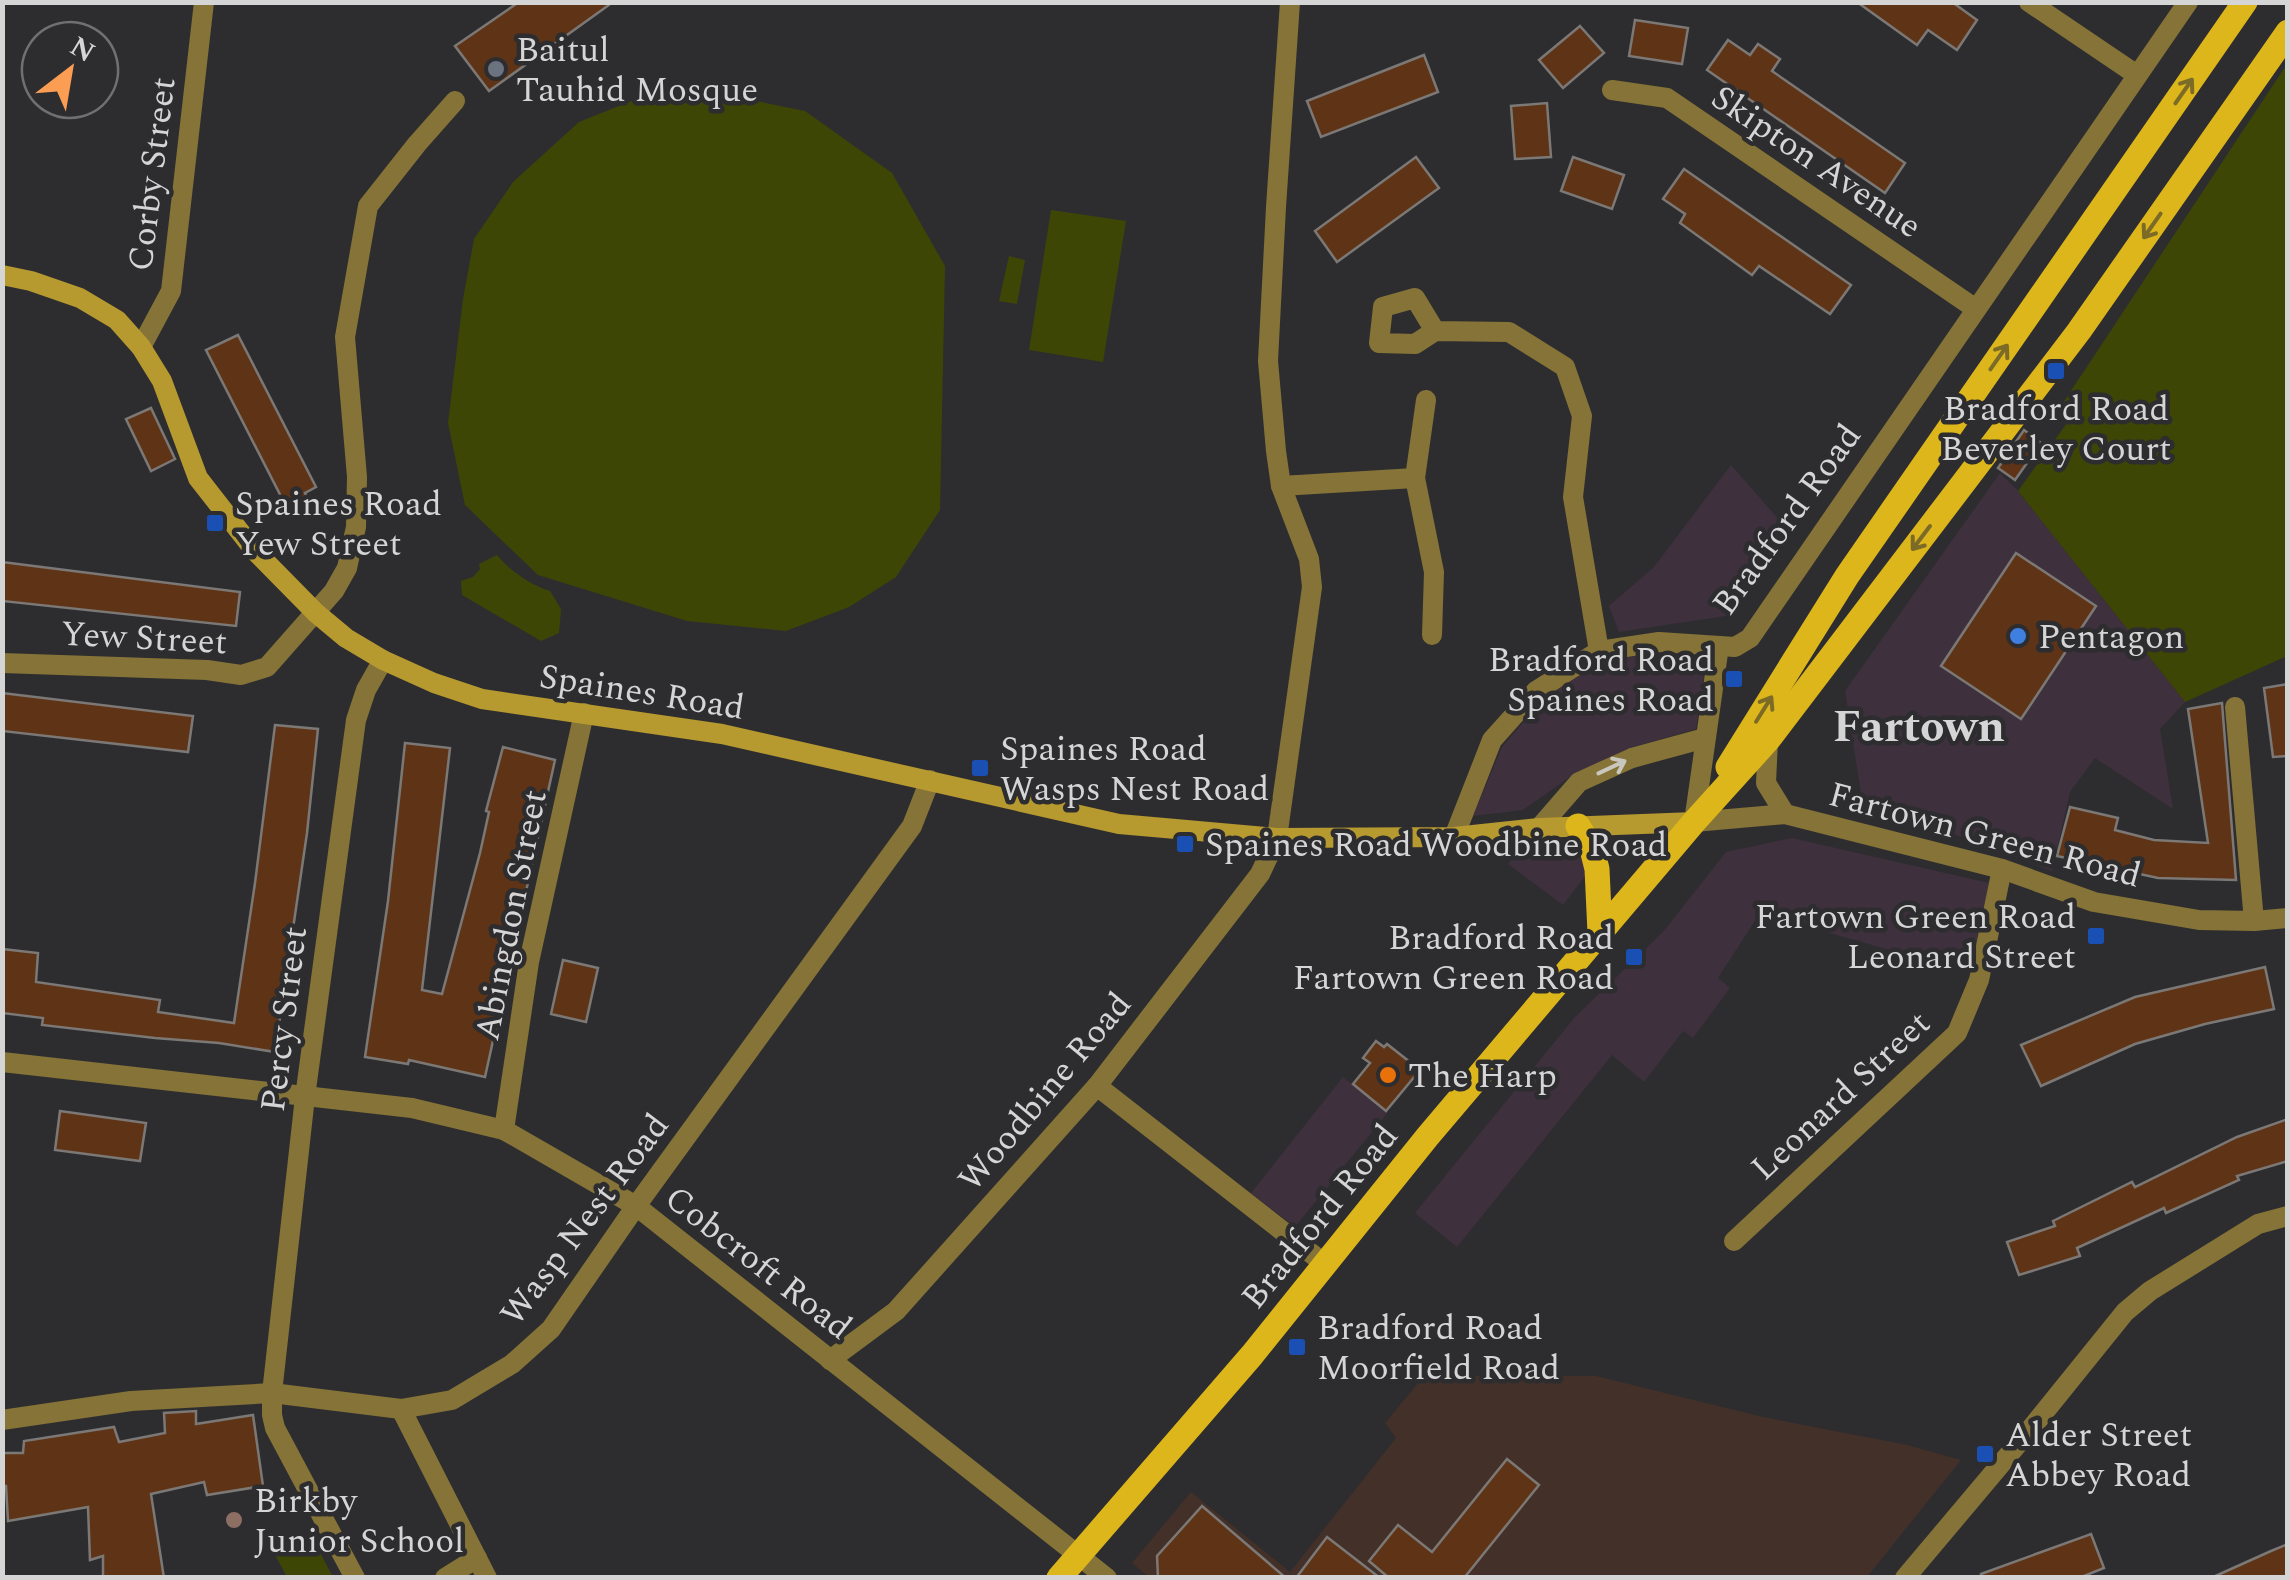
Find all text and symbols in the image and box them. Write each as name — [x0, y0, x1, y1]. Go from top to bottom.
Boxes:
north arrow — [20, 20, 120, 120]
place label: Baitul Tauhid Mosque — [516, 24, 758, 117]
text: N — [61, 26, 103, 74]
marker: Baitul Tauhid Mosque — [485, 58, 507, 80]
street label: Skipton Avenue — [1700, 72, 1932, 252]
street label: Corby Street — [114, 74, 191, 274]
one-way arrow — [2173, 77, 2194, 105]
one-way arrow — [2142, 212, 2163, 240]
one-way arrow — [1988, 344, 2009, 372]
marker: Bradford Road Beverley Court — [2045, 360, 2067, 382]
place label: Bradford Road Beverley Court — [1941, 383, 2171, 476]
street label: Bradford Road — [1699, 413, 1875, 627]
place label: Spaines Road Yew Street — [235, 478, 442, 571]
marker: Spaines Road Yew Street — [204, 512, 226, 534]
one-way arrow — [1911, 524, 1932, 551]
street label: Yew Street — [59, 608, 228, 669]
place label: Pentagon — [2038, 611, 2184, 664]
marker: Pentagon — [2007, 625, 2029, 647]
place label: Bradford Road Spaines Road — [1488, 634, 1714, 727]
street label: Spaines Road — [536, 650, 748, 735]
marker: Bradford Road Spaines Road — [1723, 668, 1745, 690]
district label: Fartown — [1833, 693, 2005, 762]
one-way arrow — [1753, 695, 1774, 724]
place label: Spaines Road Wasps Nest Road — [1000, 723, 1269, 816]
one-way arrow — [1596, 756, 1626, 775]
marker: Spaines Road Wasps Nest Road — [969, 757, 991, 779]
street label: Fartown Green Road — [1823, 768, 2147, 903]
street label: Abingdon Street — [461, 785, 562, 1045]
place label: Spaines Road Woodbine Road — [1205, 819, 1667, 872]
marker: Spaines Road Woodbine Road — [1174, 833, 1196, 855]
place label: Fartown Green Road Leonard Street — [1755, 891, 2076, 984]
place label: Bradford Road Fartown Green Road — [1293, 912, 1614, 1005]
street label: Percy Street — [247, 923, 322, 1115]
marker: Fartown Green Road Leonard Street — [2085, 925, 2107, 947]
marker: Bradford Road Fartown Green Road — [1623, 946, 1645, 968]
street label: Woodbine Road — [946, 980, 1145, 1204]
street label: Leonard Street — [1739, 999, 1943, 1194]
place label: The Harp — [1408, 1050, 1557, 1103]
marker: The Harp — [1377, 1064, 1399, 1086]
street label: Wasp Nest Road — [488, 1102, 683, 1337]
street label: Bradford Road — [1228, 1112, 1412, 1321]
street label: Cobcroft Road — [653, 1173, 863, 1353]
place label: Bradford Road Moorfield Road — [1317, 1302, 1560, 1395]
marker: Bradford Road Moorfield Road — [1286, 1336, 1308, 1358]
place label: Alder Street Abbey Road — [2005, 1409, 2192, 1502]
marker: Alder Street Abbey Road — [1974, 1443, 1996, 1465]
place label: Birkby Junior School — [254, 1475, 464, 1568]
marker: Birkby Junior School — [223, 1509, 245, 1531]

